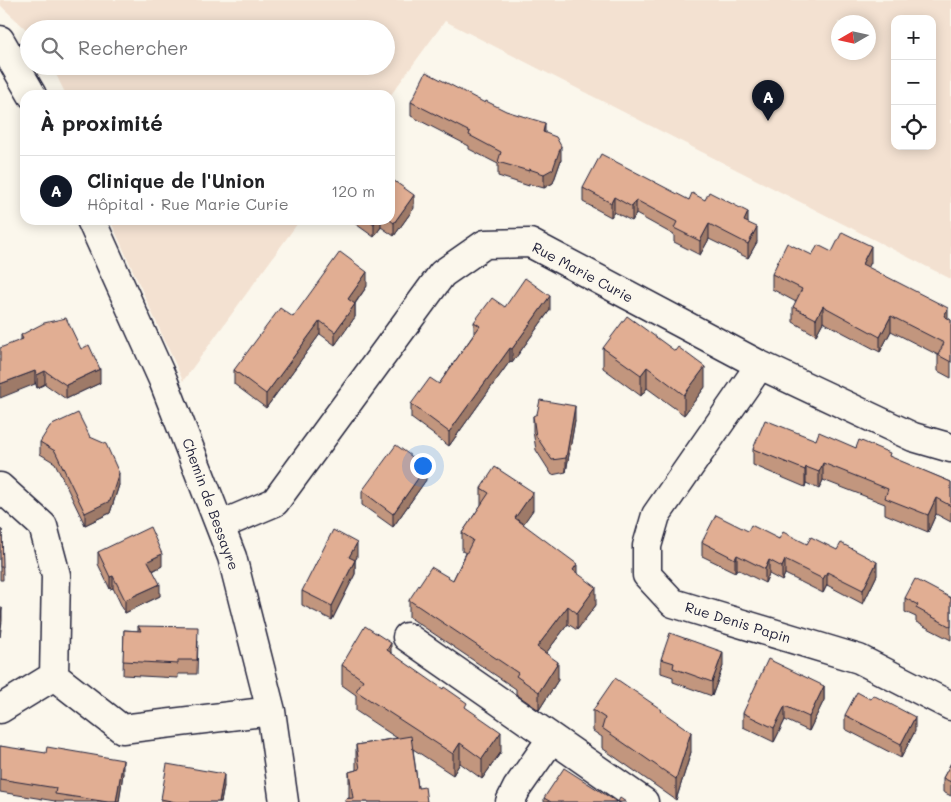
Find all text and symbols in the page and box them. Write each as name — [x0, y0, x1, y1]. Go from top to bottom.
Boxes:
north arrow — [831, 15, 876, 60]
map controls — [891, 15, 936, 150]
button: + — [891, 15, 936, 60]
search box — [20, 20, 395, 75]
icon: search — [38, 34, 66, 62]
text: Rechercher — [78, 35, 188, 60]
button: − — [891, 60, 936, 105]
pin: A — [752, 80, 784, 121]
button: locate — [891, 105, 936, 150]
text: À proximité — [40, 109, 163, 136]
text: Clinique de l'Union — [87, 168, 265, 193]
text: A — [50, 180, 62, 201]
text: 120 m — [331, 180, 375, 201]
text: Hôpital · Rue Marie Curie — [87, 193, 289, 214]
street label: Rue Marie Curie — [529, 237, 637, 307]
street label: Chemin de Bessayre — [178, 435, 244, 573]
your location — [410, 453, 436, 479]
street label: Rue Denis Papin — [683, 597, 793, 647]

